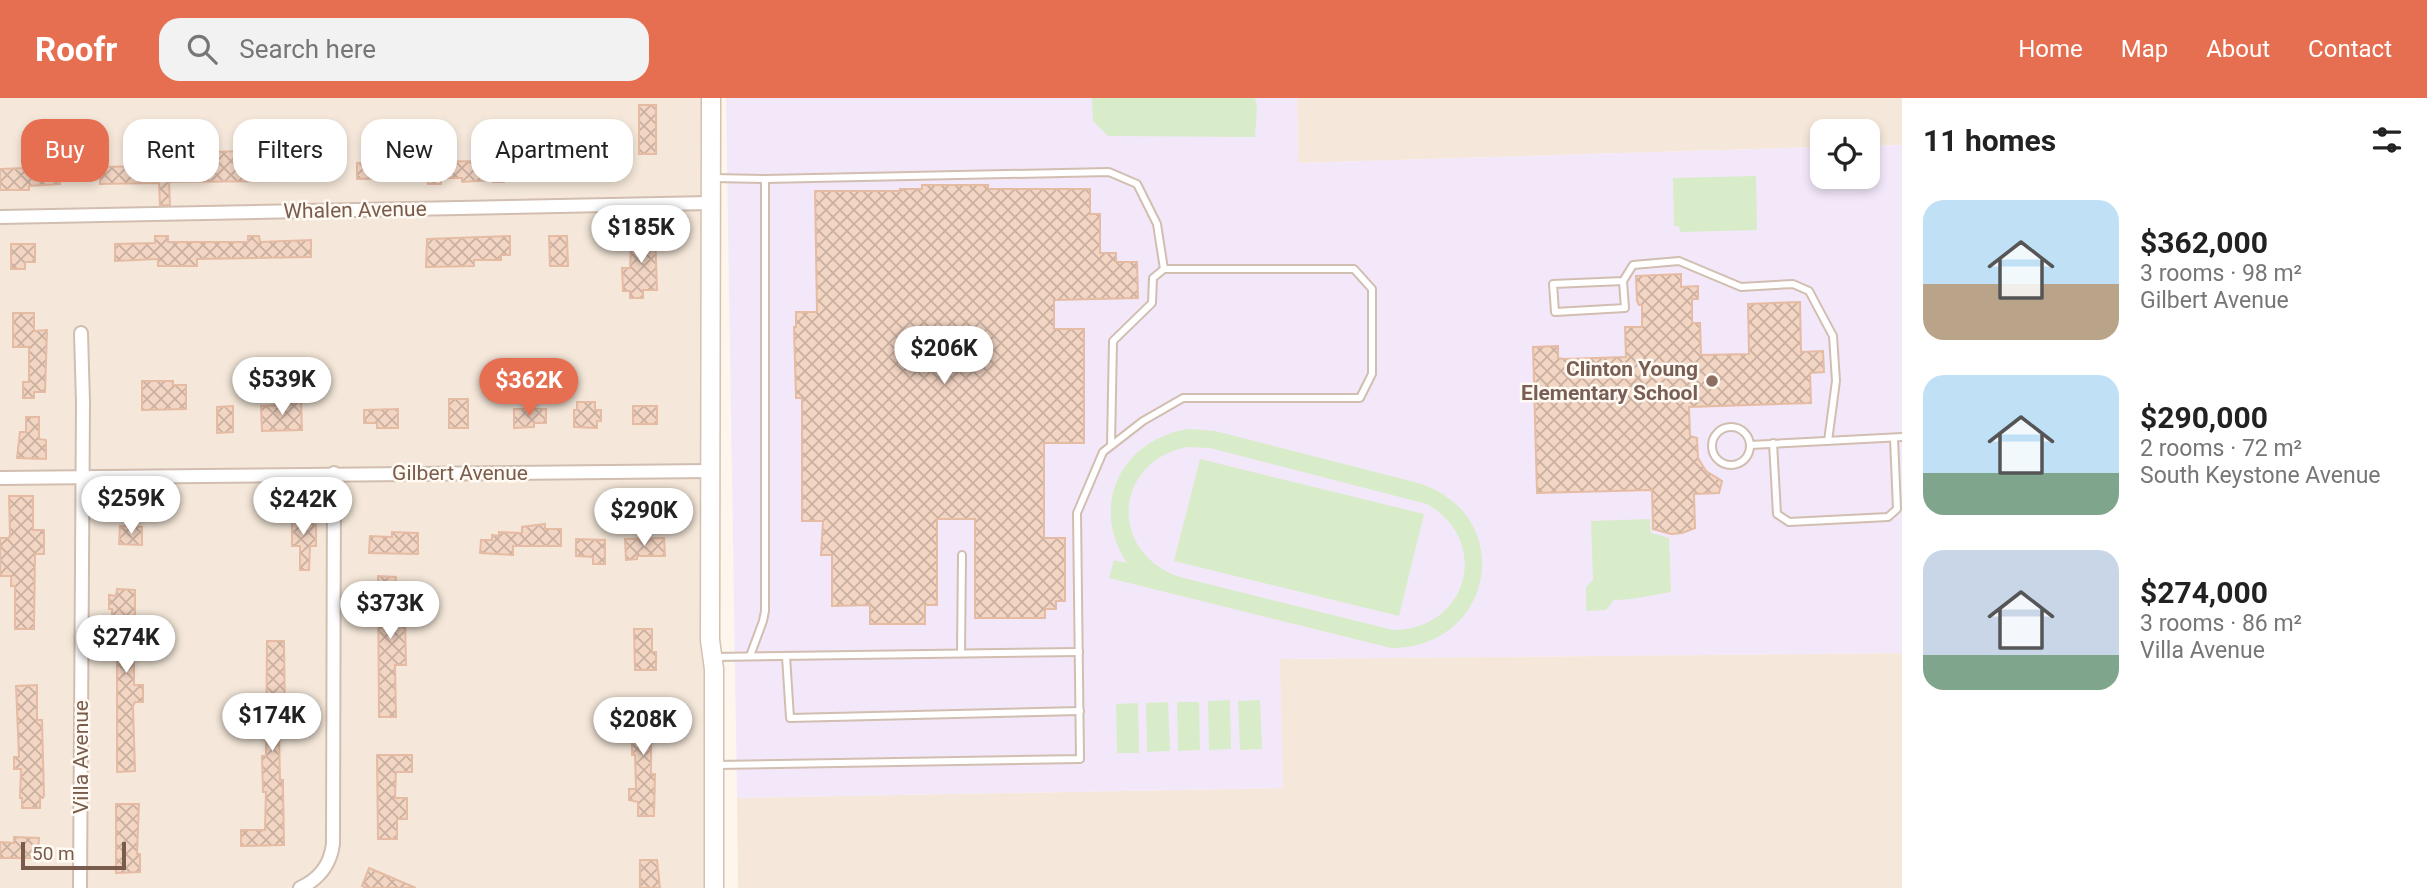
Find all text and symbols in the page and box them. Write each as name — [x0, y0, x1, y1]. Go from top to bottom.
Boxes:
search box — [159, 18, 649, 81]
text: Roofr — [35, 30, 117, 69]
icon: search — [183, 30, 221, 68]
text: Search here — [239, 34, 376, 64]
text: Home — [2018, 35, 2083, 63]
text: Map — [2121, 35, 2168, 63]
text: About — [2206, 35, 2270, 63]
text: Contact — [2308, 35, 2392, 63]
chip: Buy — [21, 119, 109, 182]
chip: Rent — [123, 119, 219, 182]
chip: Filters — [233, 119, 347, 182]
chip: New — [361, 119, 457, 182]
chip: Apartment — [471, 119, 633, 182]
map controls — [1810, 119, 1880, 189]
button: locate — [1810, 119, 1880, 189]
icon: filters — [2368, 121, 2406, 159]
text: 11 homes — [1923, 123, 2056, 158]
street label: Whalen Avenue — [283, 197, 427, 223]
pin: $185K — [592, 206, 690, 265]
text: $185K — [607, 214, 675, 241]
text: $362,000 — [2140, 225, 2268, 260]
icon: home — [1979, 228, 2063, 312]
text: 3 rooms · 98 m² — [2140, 260, 2302, 287]
text: Gilbert Avenue — [2140, 287, 2289, 314]
pin: $206K — [895, 327, 993, 386]
text: $206K — [910, 335, 978, 362]
place label: Clinton Young Elementary School — [1521, 357, 1698, 405]
pin: $539K — [233, 358, 331, 417]
pin: $362K — [480, 358, 578, 418]
text: $539K — [248, 366, 316, 393]
text: $362K — [495, 367, 563, 394]
marker: Clinton Young Elementary School — [1704, 373, 1720, 389]
text: $290,000 — [2140, 400, 2268, 435]
icon: home — [1979, 403, 2063, 487]
text: 2 rooms · 72 m² — [2140, 435, 2302, 462]
street label: Gilbert Avenue — [392, 461, 528, 485]
text: South Keystone Avenue — [2140, 462, 2381, 489]
pin: $259K — [82, 476, 180, 536]
pin: $242K — [254, 478, 352, 537]
text: $259K — [97, 485, 165, 512]
text: $242K — [269, 486, 337, 513]
pin: $290K — [595, 489, 693, 548]
text: $290K — [610, 497, 678, 524]
text: $274,000 — [2140, 575, 2268, 610]
icon: home — [1979, 578, 2063, 662]
pin: $373K — [341, 582, 439, 641]
text: $373K — [356, 590, 424, 617]
text: 3 rooms · 86 m² — [2140, 610, 2302, 637]
pin: $274K — [77, 616, 175, 675]
text: $274K — [92, 624, 160, 651]
text: Villa Avenue — [2140, 637, 2265, 664]
pin: $174K — [223, 694, 321, 753]
pin: $208K — [594, 698, 692, 757]
street label: Villa Avenue — [69, 700, 93, 814]
text: $174K — [238, 702, 306, 729]
text: $208K — [609, 706, 677, 733]
scale bar — [21, 839, 126, 871]
text: 50 m — [32, 842, 75, 865]

